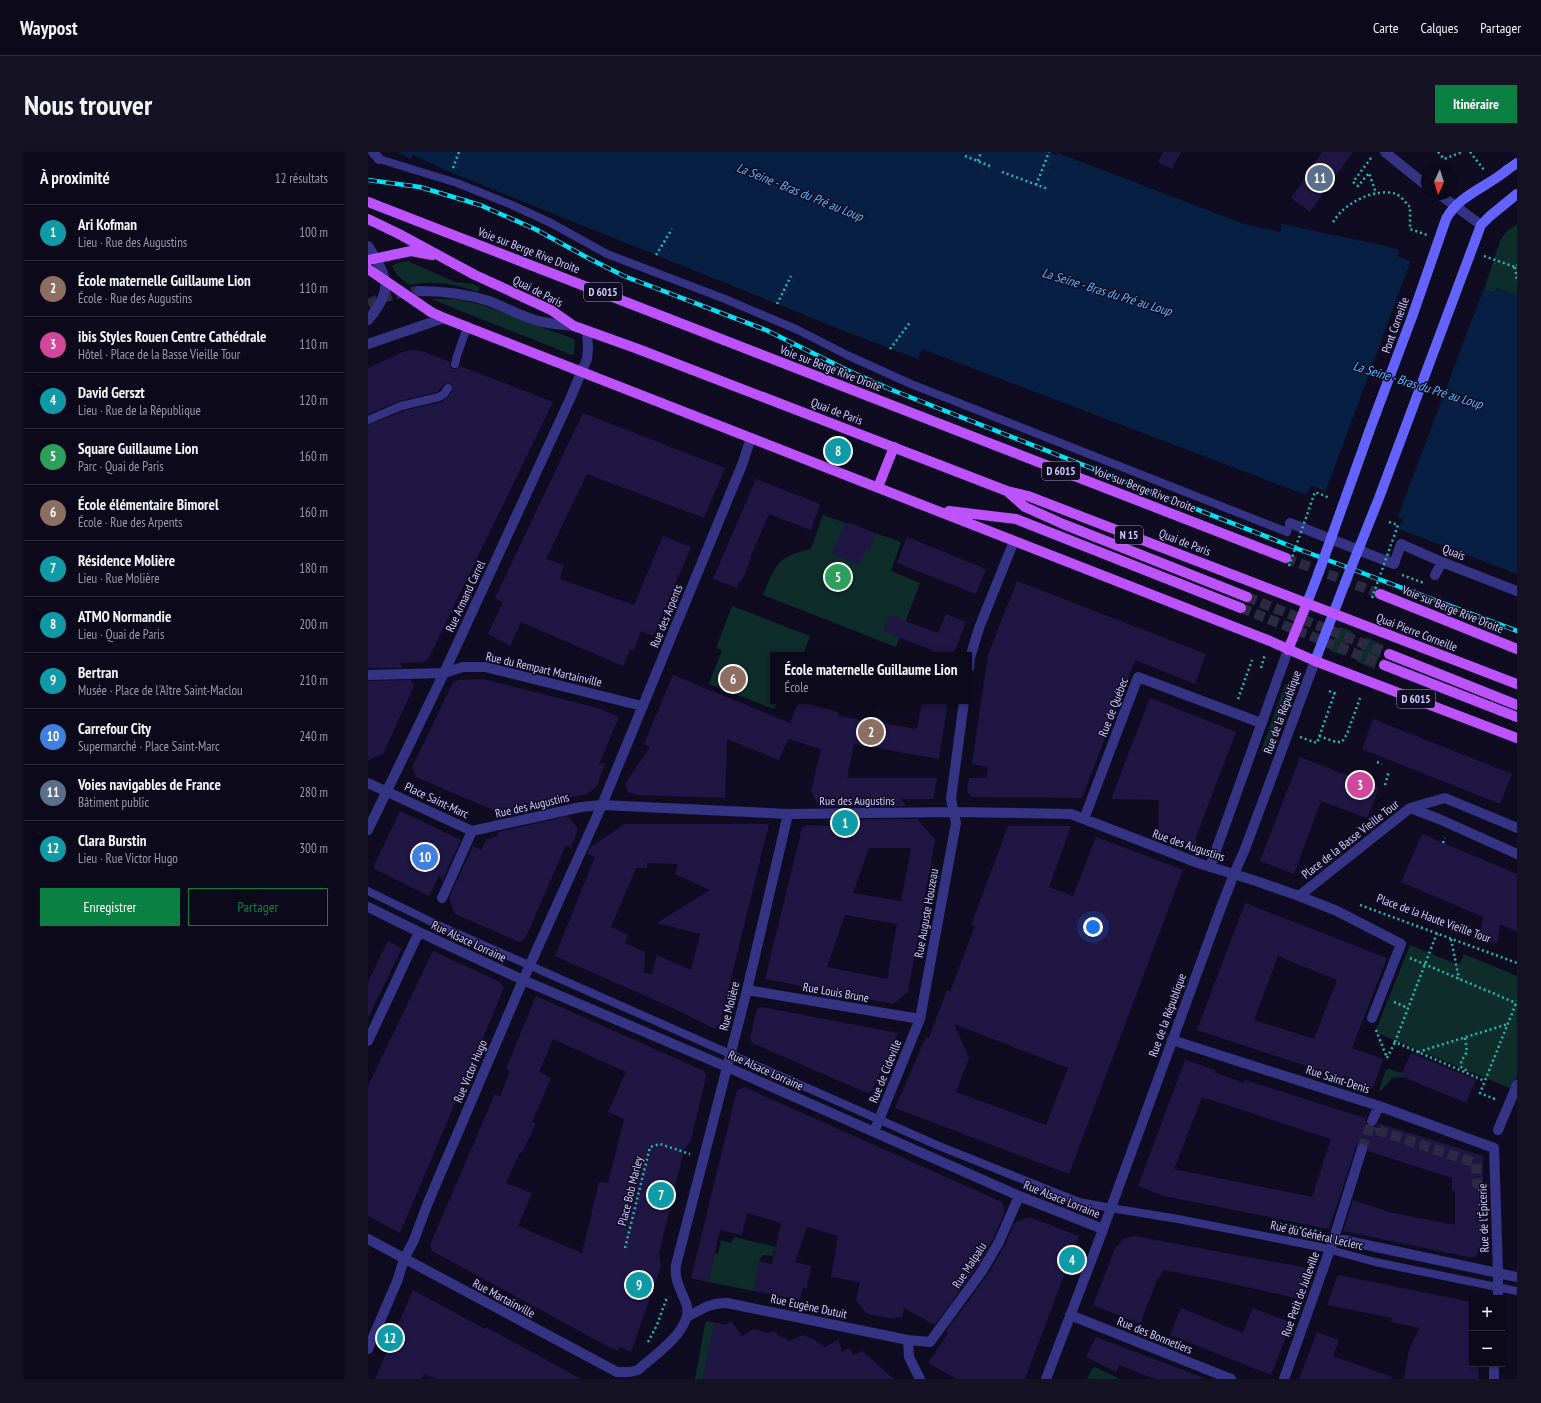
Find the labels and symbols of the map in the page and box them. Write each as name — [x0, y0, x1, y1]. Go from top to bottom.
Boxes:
water label: La Seine - Bras du Pré au Loup — [734, 159, 867, 226]
pin: 11 — [1307, 163, 1333, 193]
north arrow — [1421, 164, 1457, 200]
street label: Voie sur Berge Rive Droite — [475, 223, 582, 276]
water label: La Seine - Bras du Pré au Loup — [1040, 264, 1175, 320]
street label: Quai de Paris — [510, 272, 566, 310]
road number: D 6015 — [584, 283, 622, 301]
street label: Pont Corneille — [1378, 295, 1412, 355]
street label: Voie sur Berge Rive Droite — [777, 341, 884, 394]
water label: La Seine - Bras du Pré au Loup — [1351, 357, 1486, 413]
street label: Quai de Paris — [809, 394, 865, 428]
pin: 8 — [825, 436, 851, 466]
road number: D 6015 — [1042, 462, 1080, 480]
street label: Voie sur Berge Rive Droite — [1091, 462, 1198, 515]
street label: Quai de Paris — [1157, 525, 1213, 559]
road number: N 15 — [1115, 526, 1143, 544]
street label: Quais — [1440, 541, 1468, 563]
street label: Rue Armand Carrel — [442, 558, 488, 634]
pin: 5 — [825, 562, 851, 592]
street label: Voie sur Berge Rive Droite — [1399, 581, 1506, 636]
street label: Rue des Arpents — [647, 582, 685, 650]
street label: Quai Pierre Corneille — [1374, 610, 1460, 654]
street label: Rue du Rempart Martainville — [484, 648, 604, 690]
pin: 6 — [720, 664, 746, 694]
street label: Rue de la République — [1260, 668, 1304, 756]
street label: Rue de Québec — [1095, 675, 1131, 739]
road number: D 6015 — [1397, 690, 1435, 708]
pin: 2 — [858, 717, 884, 747]
pin: 3 — [1347, 770, 1373, 800]
street label: Place Saint-Marc — [403, 779, 472, 822]
street label: Rue des Augustins — [494, 789, 570, 821]
street label: Rue des Augustins — [819, 793, 895, 808]
street label: Place de la Basse Vieille Tour — [1298, 796, 1402, 882]
pin: 1 — [832, 808, 858, 838]
street label: Rue des Augustins — [1151, 826, 1227, 864]
pin: 10 — [412, 842, 438, 872]
street label: Rue Auguste Houzeau — [911, 867, 941, 959]
street label: Place de la Haute Vieille Tour — [1375, 890, 1494, 946]
street label: Rue Alsace Lorraine — [429, 917, 509, 965]
your location — [1083, 917, 1103, 937]
street label: Rue de la République — [1145, 971, 1189, 1059]
street label: Rue Louis Brune — [802, 979, 870, 1005]
street label: Rue Molière — [716, 980, 742, 1032]
street label: Rue Victor Hugo — [450, 1037, 490, 1105]
street label: Rue de Cideville — [865, 1037, 905, 1105]
street label: Rue Alsace Lorraine — [726, 1047, 806, 1093]
street label: Rue Saint-Denis — [1304, 1062, 1372, 1096]
street label: Place Bob Marley — [614, 1154, 646, 1227]
street label: Rue Alsace Lorraine — [1022, 1177, 1102, 1221]
pin: 7 — [648, 1180, 674, 1210]
street label: Rue de l'Épicerie — [1474, 1183, 1492, 1253]
street label: Rue du Général Leclerc — [1269, 1217, 1366, 1253]
street label: Rue Malpalu — [949, 1239, 989, 1291]
pin: 4 — [1059, 1245, 1085, 1275]
street label: Rue Petit de Julleville — [1278, 1249, 1322, 1338]
pin: 9 — [626, 1270, 652, 1300]
street label: Rue Martainville — [470, 1275, 538, 1321]
street label: Rue Eugène Dutuit — [769, 1291, 849, 1322]
street label: Rue des Bonnetiers — [1115, 1313, 1195, 1357]
pin: 12 — [377, 1323, 403, 1353]

